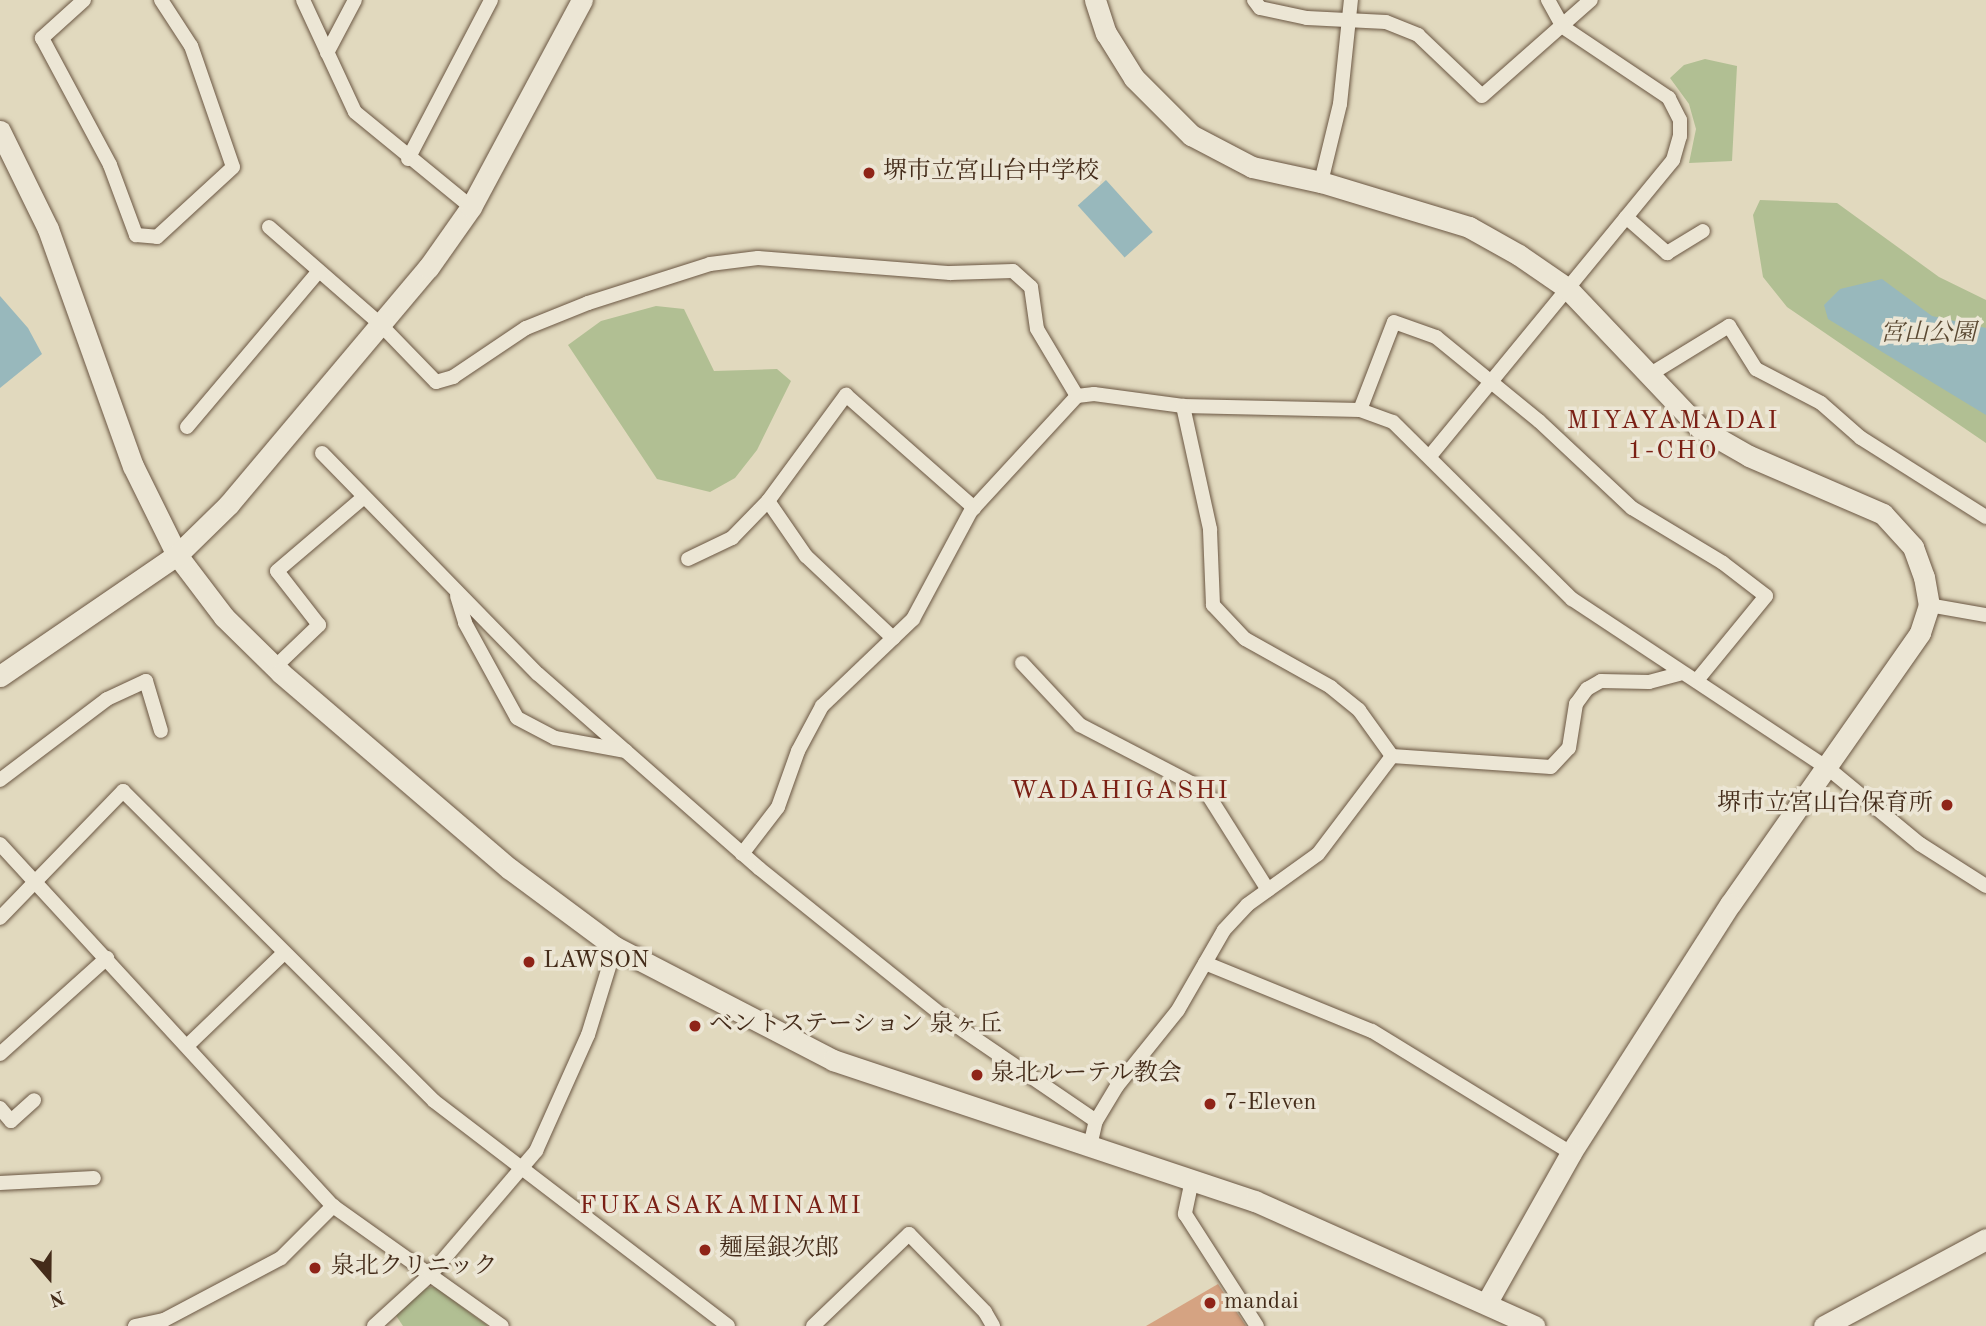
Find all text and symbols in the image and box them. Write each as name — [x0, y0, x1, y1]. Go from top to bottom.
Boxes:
place label: 堺市立宮山台中学校 — [883, 159, 1099, 187]
marker: 堺市立宮山台中学校 — [861, 165, 877, 181]
park label: 宮山公園 — [1880, 321, 1976, 349]
district label: MIYAYAMADAI 1-CHO — [1568, 406, 1778, 467]
district label: WADAHIGASHI — [1012, 776, 1228, 808]
place label: 堺市立宮山台保育所 — [1717, 791, 1933, 819]
marker: 堺市立宮山台保育所 — [1939, 797, 1955, 813]
place label: LAWSON — [543, 948, 649, 976]
marker: LAWSON — [521, 954, 537, 970]
place label: ベントステーション 泉ヶ丘 — [709, 1012, 1004, 1040]
marker: ベントステーション 泉ヶ丘 — [687, 1018, 703, 1034]
place label: 泉北ルーテル教会 — [991, 1061, 1183, 1089]
marker: 泉北ルーテル教会 — [969, 1067, 985, 1083]
place label: 7-Eleven — [1224, 1090, 1316, 1118]
marker: 7-Eleven — [1202, 1096, 1218, 1112]
district label: FUKASAKAMINAMI — [581, 1191, 861, 1223]
place label: 麺屋銀次郎 — [719, 1236, 839, 1264]
north arrow — [14, 1242, 84, 1312]
marker: 麺屋銀次郎 — [697, 1242, 713, 1258]
place label: 泉北クリニック — [331, 1254, 499, 1282]
marker: 泉北クリニック — [305, 1258, 325, 1278]
text: N — [46, 1286, 66, 1309]
place label: mandai — [1224, 1289, 1299, 1317]
marker: mandai — [1202, 1295, 1218, 1311]

